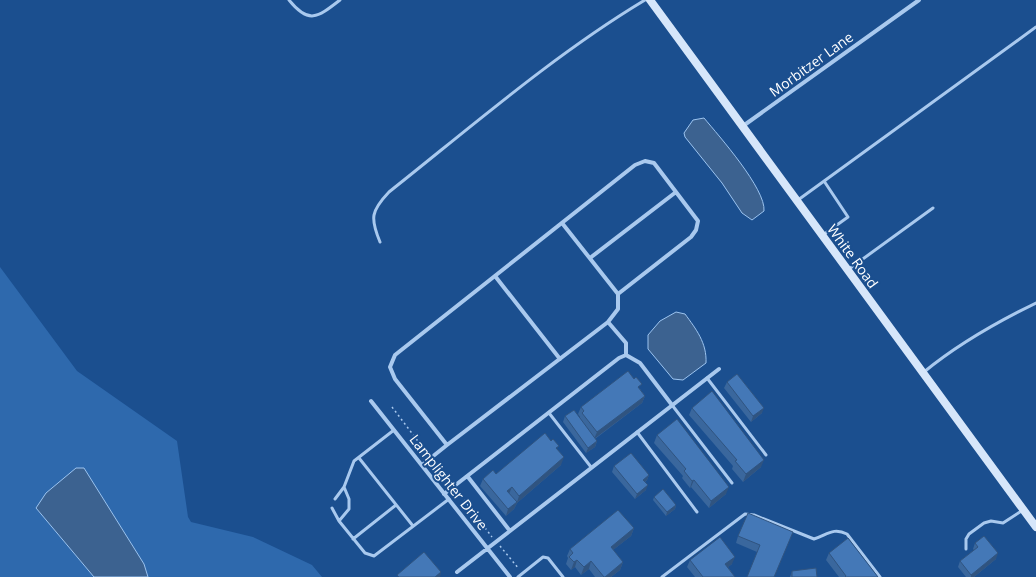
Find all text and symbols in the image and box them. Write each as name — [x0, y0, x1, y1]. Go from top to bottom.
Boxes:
street label: Morbitzer Lane — [765, 27, 857, 101]
street label: White Road — [823, 220, 883, 292]
street label: Lamplighter Drive — [406, 430, 492, 534]

